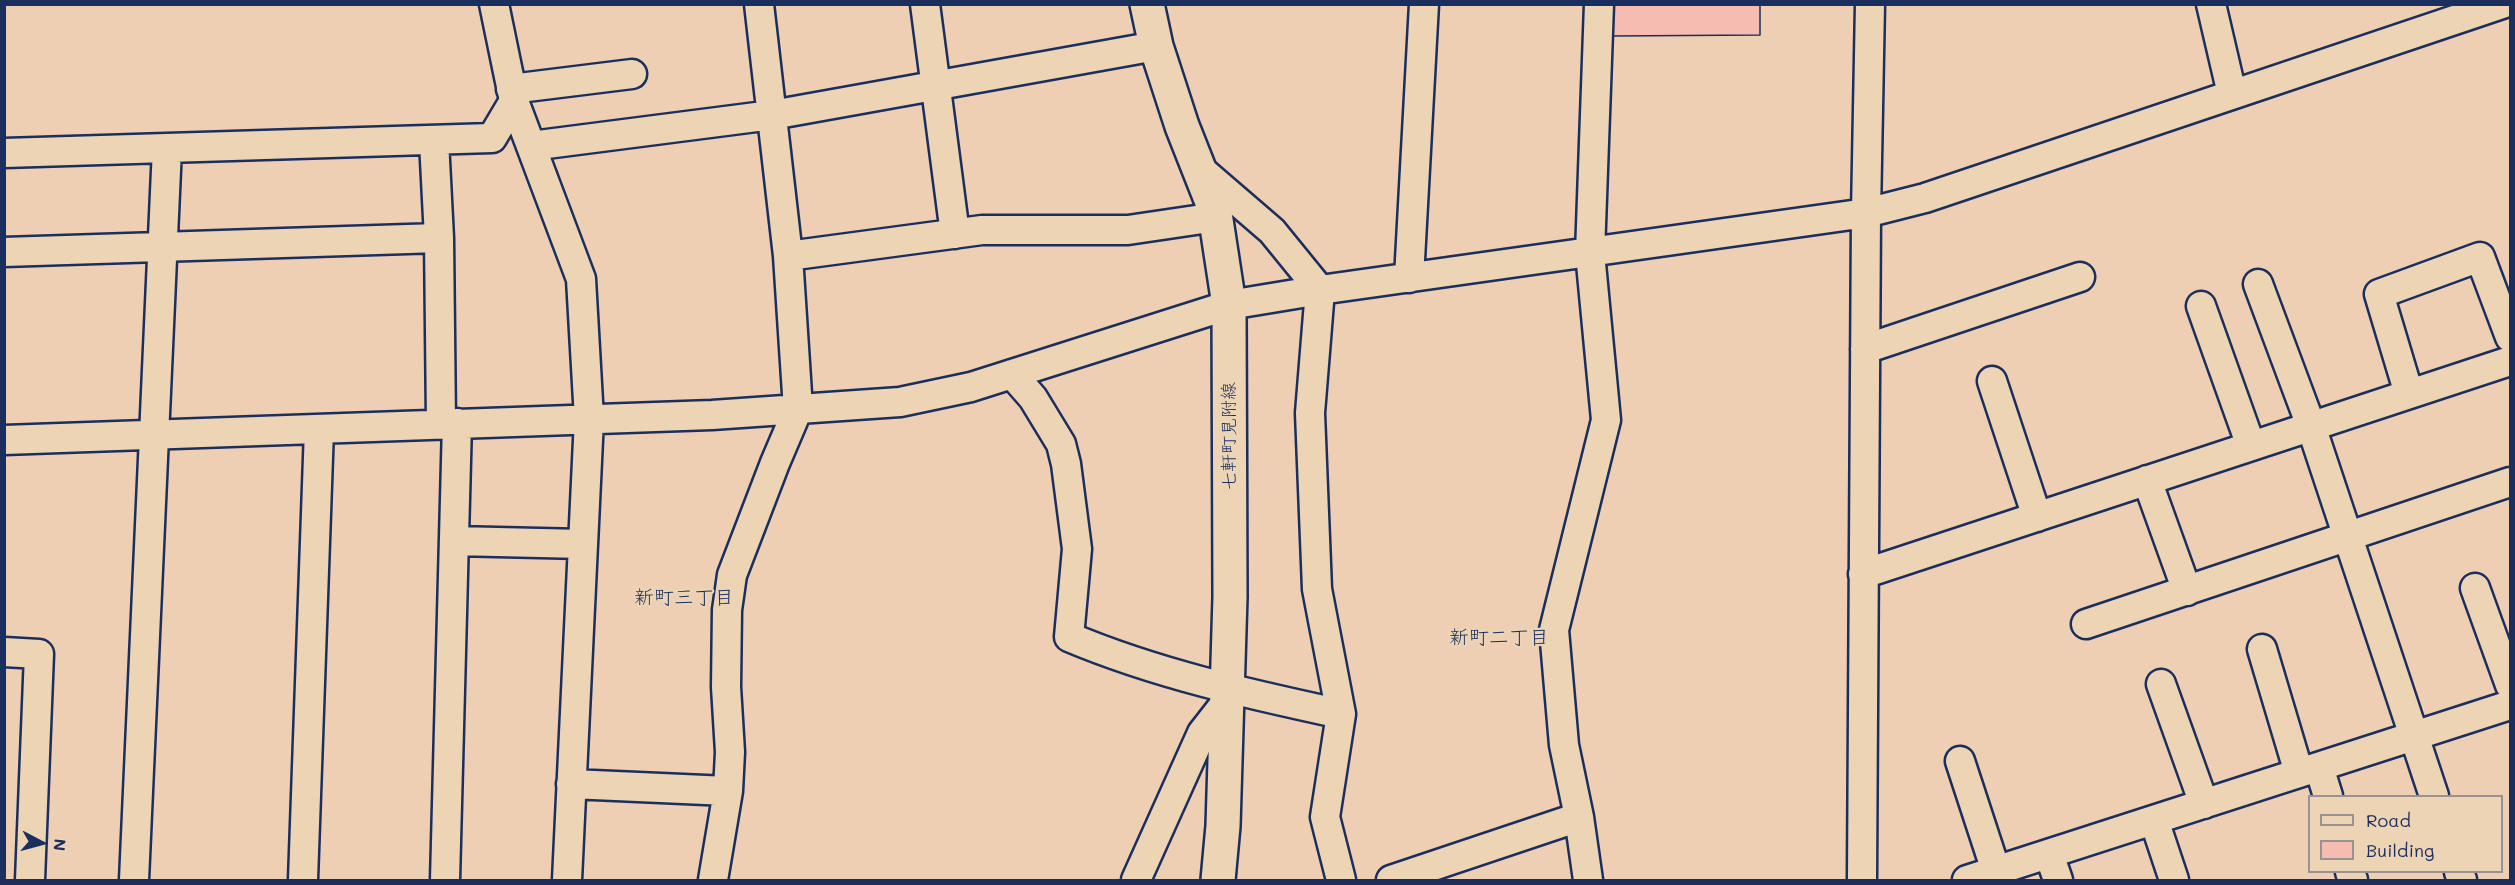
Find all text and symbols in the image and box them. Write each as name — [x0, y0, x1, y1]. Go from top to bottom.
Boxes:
street label: 七軒町見附線 — [1218, 382, 1240, 490]
district label: 新町三丁目 — [634, 586, 734, 610]
district label: 新町二丁目 — [1449, 626, 1549, 650]
legend — [2308, 795, 2503, 873]
text: Road — [2366, 808, 2411, 832]
north arrow — [12, 813, 72, 873]
text: N — [49, 838, 71, 852]
text: Building — [2366, 838, 2434, 862]

